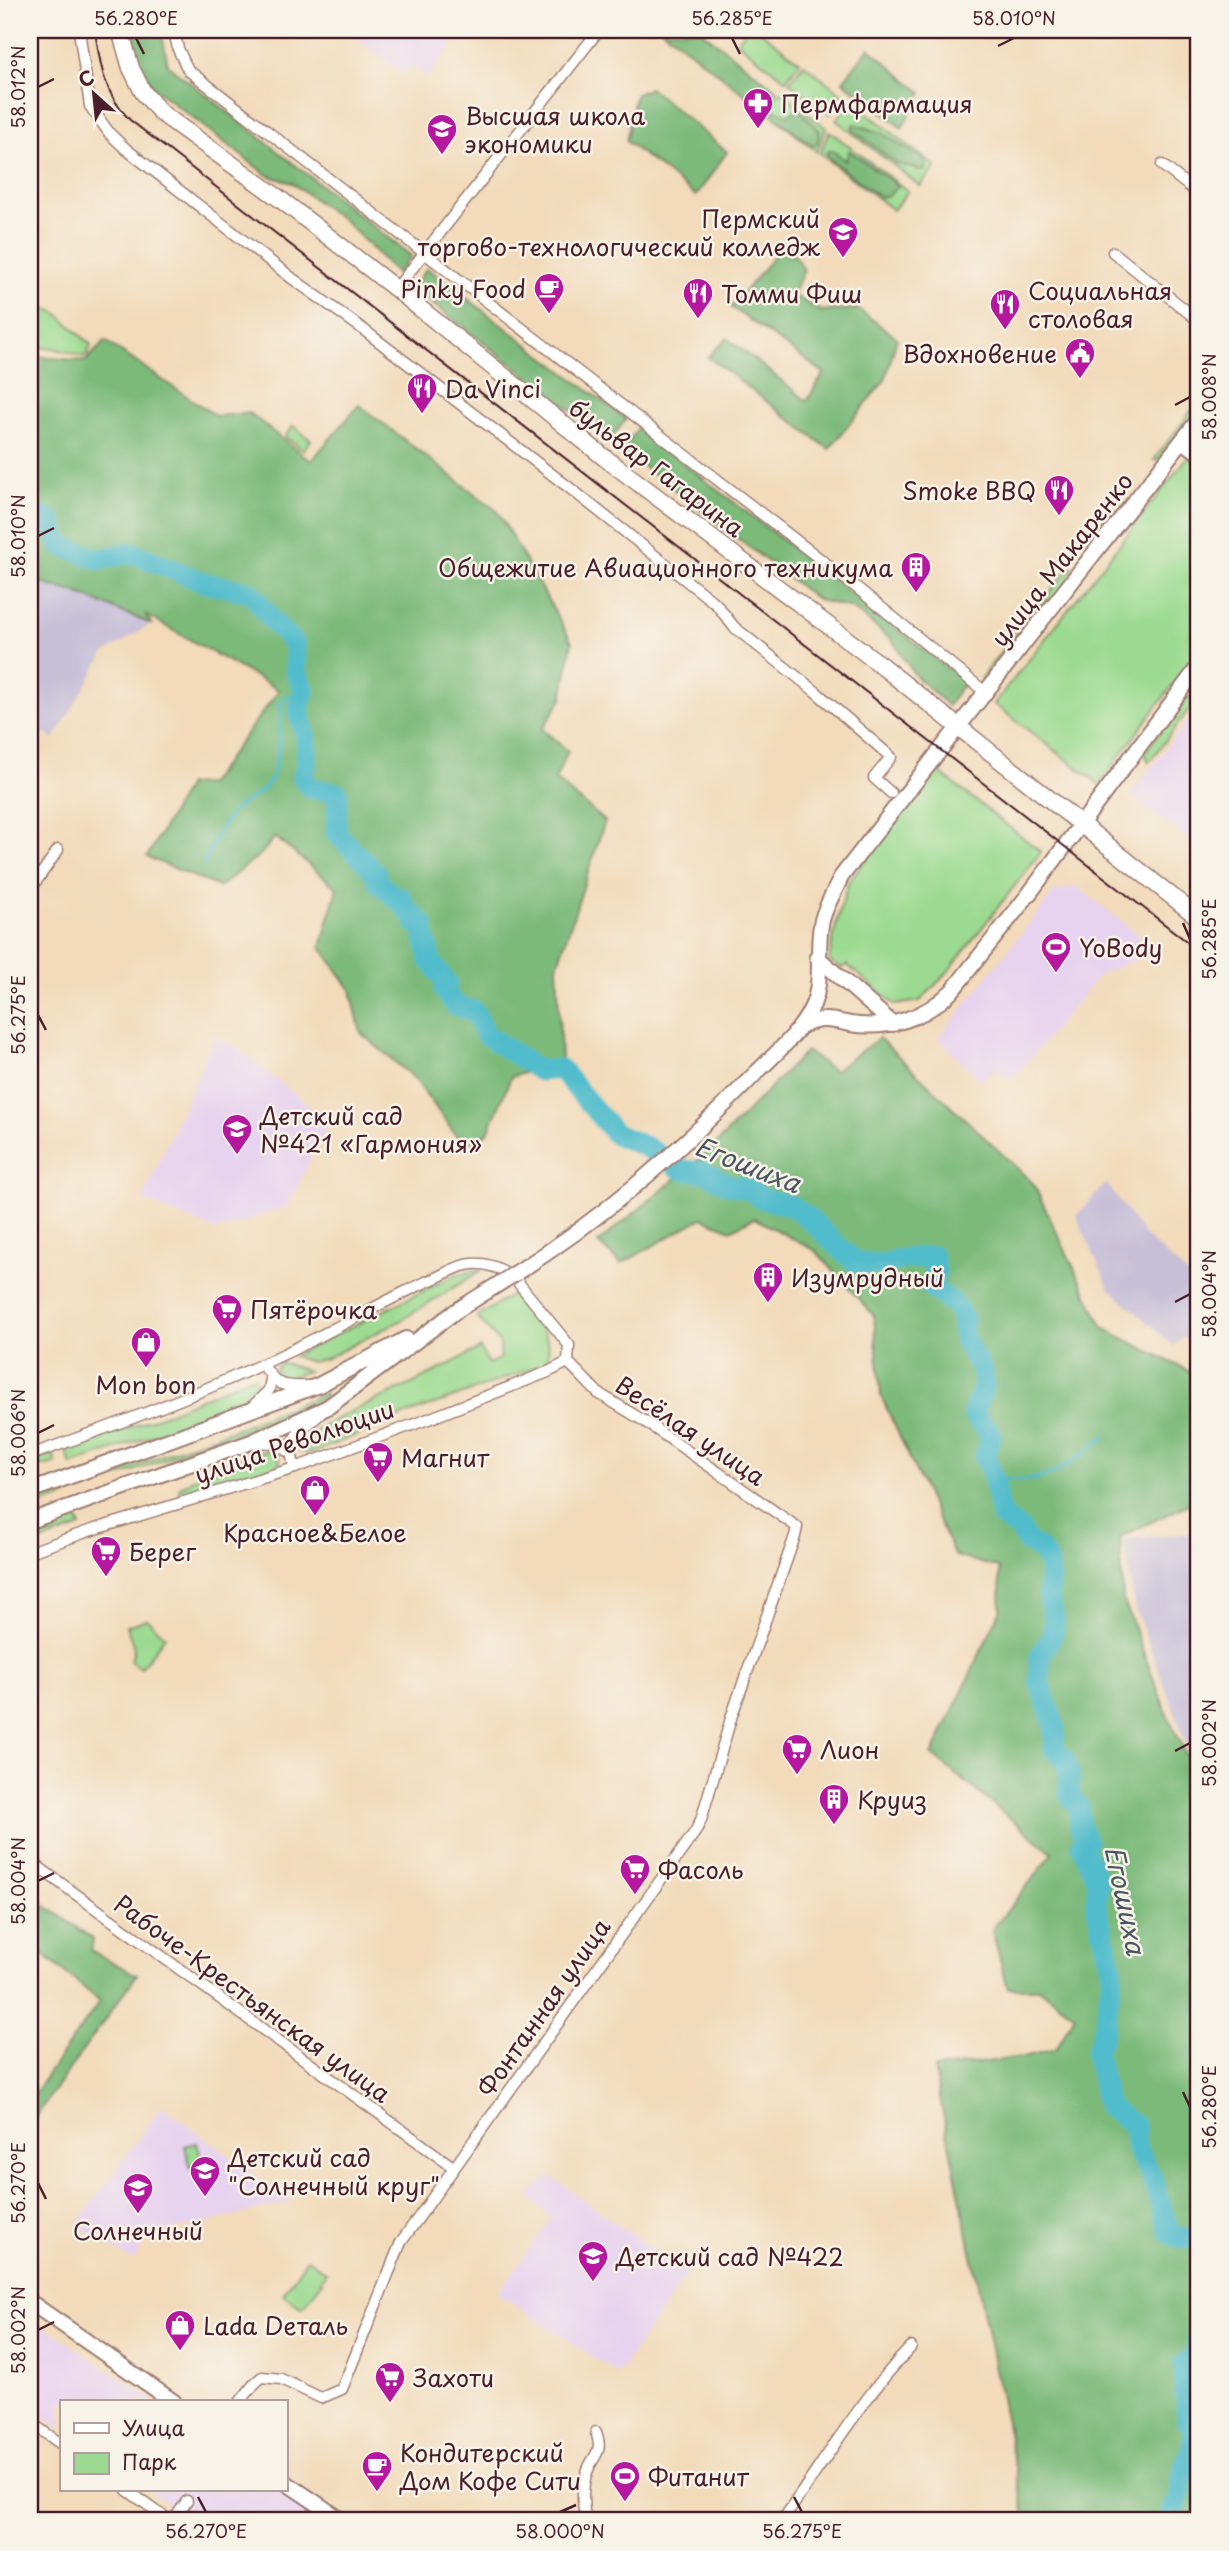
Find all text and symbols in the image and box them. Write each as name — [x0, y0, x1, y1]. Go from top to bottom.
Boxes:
text: 56.280°E — [94, 4, 178, 31]
text: 56.285°E — [691, 4, 773, 31]
text: 58.010°N — [972, 4, 1056, 31]
text: 58.012°N — [4, 45, 31, 129]
north arrow — [60, 60, 130, 130]
text: С — [73, 62, 99, 94]
place label: Пермфармация — [781, 85, 973, 121]
pharmacy icon: Пермфармация — [741, 86, 775, 130]
place label: Высшая школа экономики — [465, 97, 645, 161]
school or university icon: Высшая школа экономики — [425, 112, 459, 156]
place label: Пермский торгово-технологический колледж — [417, 200, 820, 264]
school or university icon: Пермский торгово-технологический колледж — [826, 215, 860, 259]
place label: Pinky Food — [400, 270, 526, 306]
cafe icon: Pinky Food — [532, 271, 566, 315]
place label: Социальная столовая — [1028, 272, 1172, 336]
place label: Томми Фиш — [721, 275, 862, 311]
restaurant icon: Томми Фиш — [681, 276, 715, 320]
restaurant icon: Социальная столовая — [988, 287, 1022, 331]
place label: Вдохновение — [902, 335, 1057, 371]
public building icon: Вдохновение — [1063, 336, 1097, 380]
text: 58.008°N — [1195, 353, 1222, 441]
place label: Da Vinci — [445, 370, 541, 406]
restaurant icon: Da Vinci — [405, 371, 439, 415]
street label: бульвар Гагарина — [562, 389, 752, 545]
street label: улица Макаренко — [981, 464, 1141, 654]
place label: Smoke BBQ — [902, 472, 1036, 508]
restaurant icon: Smoke BBQ — [1042, 473, 1076, 517]
text: 58.010°N — [4, 494, 31, 578]
place label: Общежитие Авиационного техникума — [438, 549, 893, 585]
building icon: Общежитие Авиационного техникума — [899, 550, 933, 594]
text: 56.285°E — [1195, 898, 1222, 980]
place label: YoBody — [1079, 929, 1162, 965]
sports icon: YoBody — [1039, 930, 1073, 974]
text: 56.275°E — [4, 975, 31, 1055]
place label: Детский сад №421 «Гармония» — [259, 1097, 482, 1161]
school or university icon: Детский сад №421 «Гармония» — [220, 1112, 254, 1156]
water label: Егошиха — [689, 1126, 807, 1202]
text: 58.004°N — [1195, 1250, 1222, 1338]
place label: Изумрудный — [791, 1259, 944, 1295]
building icon: Изумрудный — [751, 1260, 785, 1304]
place label: Пятёрочка — [250, 1291, 377, 1327]
supermarket icon: Пятёрочка — [210, 1292, 244, 1336]
shop icon: Mon bon — [129, 1325, 163, 1369]
place label: Mon bon — [96, 1366, 196, 1402]
street label: Весёлая улица — [609, 1366, 773, 1494]
text: 58.006°N — [4, 1389, 31, 1477]
street label: улица Революции — [189, 1390, 399, 1492]
place label: Магнит — [401, 1439, 490, 1475]
supermarket icon: Магнит — [361, 1440, 395, 1484]
shop icon: Красное&Белое — [298, 1473, 332, 1517]
place label: Красное&Белое — [223, 1514, 407, 1550]
place label: Берег — [129, 1533, 196, 1569]
supermarket icon: Берег — [89, 1534, 123, 1578]
text: 58.002°N — [1195, 1699, 1222, 1787]
place label: Лион — [820, 1731, 879, 1767]
supermarket icon: Лион — [780, 1732, 814, 1776]
place label: Круиз — [857, 1781, 927, 1817]
building icon: Круиз — [817, 1782, 851, 1826]
text: 58.004°N — [4, 1837, 31, 1925]
water label: Егошиха — [1095, 1842, 1157, 1959]
place label: Фасоль — [658, 1851, 744, 1887]
supermarket icon: Фасоль — [618, 1852, 652, 1896]
street label: Рабоче-Крестьянская улица — [107, 1885, 399, 2111]
street label: Фонтанная улица — [468, 1910, 618, 2104]
text: 56.280°E — [1195, 2065, 1222, 2149]
place label: Детский сад "Солнечный круг" — [227, 2139, 440, 2203]
text: 56.270°E — [4, 2142, 31, 2224]
school or university icon: Детский сад "Солнечный круг" — [188, 2154, 222, 2198]
school or university icon: Солнечный — [121, 2171, 155, 2215]
place label: Солнечный — [73, 2212, 203, 2248]
place label: Детский сад №422 — [615, 2238, 844, 2274]
school or university icon: Детский сад №422 — [576, 2239, 610, 2283]
text: 58.002°N — [4, 2286, 31, 2374]
place label: Lada Dеталь — [203, 2307, 348, 2343]
shop icon: Lada Dеталь — [163, 2308, 197, 2352]
place label: Захоти — [413, 2359, 494, 2395]
supermarket icon: Захоти — [373, 2360, 407, 2404]
legend — [60, 2400, 287, 2492]
text: Улица — [122, 2411, 185, 2443]
place label: Кондитерский Дом Кофе Сити — [399, 2434, 581, 2498]
text: Парк — [122, 2445, 177, 2477]
cafe icon: Кондитерский Дом Кофе Сити — [360, 2449, 394, 2493]
place label: Фитанит — [648, 2458, 750, 2494]
sports icon: Фитанит — [608, 2459, 642, 2503]
text: 56.270°E — [165, 2517, 247, 2544]
text: 58.000°N — [515, 2517, 605, 2544]
text: 56.275°E — [762, 2517, 842, 2544]

